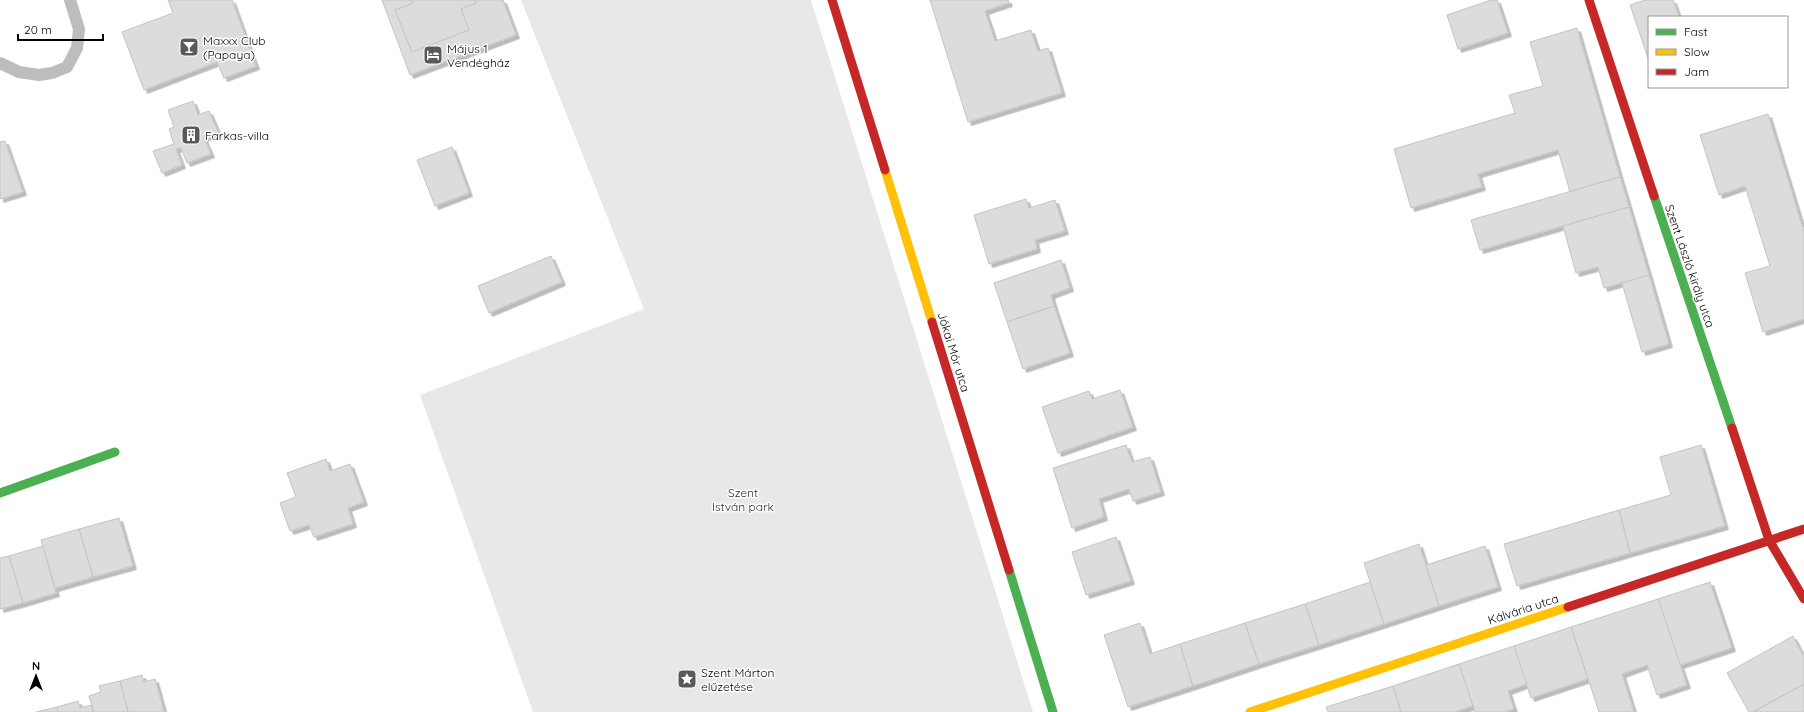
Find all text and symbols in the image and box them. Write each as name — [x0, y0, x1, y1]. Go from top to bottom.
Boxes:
scale bar — [18, 16, 103, 42]
legend — [1648, 16, 1788, 88]
text: 20 m — [24, 22, 52, 37]
text: Fast — [1684, 24, 1708, 39]
place label: Maxxx Club (Papaya) — [203, 33, 266, 62]
bar icon: Maxxx Club (Papaya) — [178, 36, 200, 58]
place label: Május 1 Vendégház — [447, 41, 510, 70]
hotel icon: Május 1 Vendégház — [422, 44, 444, 66]
text: Slow — [1684, 44, 1710, 59]
text: Jam — [1684, 64, 1709, 79]
building icon: Farkas-villa — [180, 124, 202, 146]
place label: Farkas-villa — [205, 128, 269, 143]
street label: Szent László király utca — [1662, 202, 1718, 330]
street label: Jókai Mór utca — [935, 310, 973, 394]
park label: Szent István park — [712, 485, 774, 514]
street label: Kálvária utca — [1486, 591, 1560, 627]
north arrow — [16, 656, 56, 696]
text: N — [32, 659, 40, 673]
place label: Szent Márton elűzetése — [701, 665, 774, 694]
place icon: Szent Márton elűzetése — [676, 668, 698, 690]

